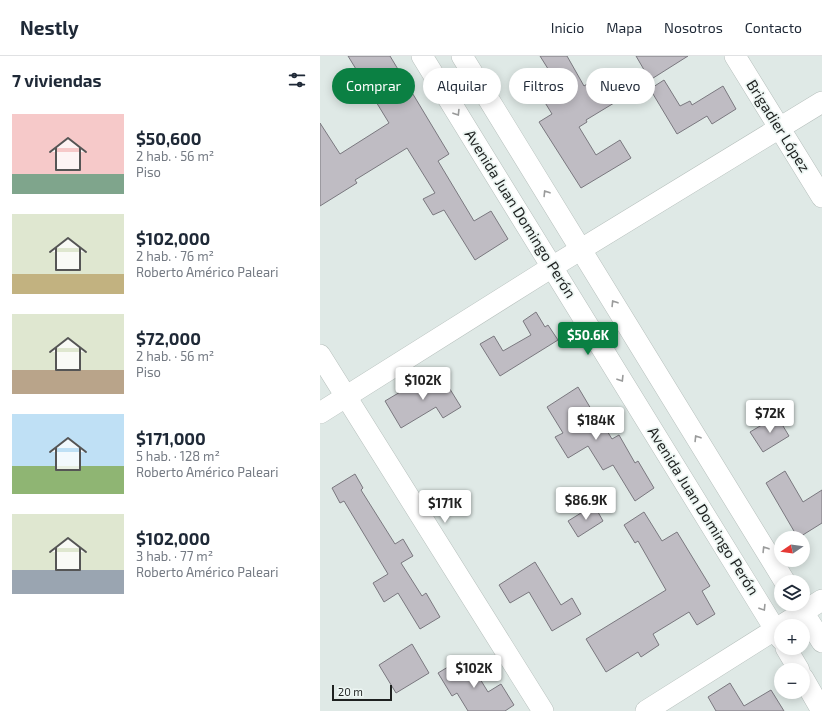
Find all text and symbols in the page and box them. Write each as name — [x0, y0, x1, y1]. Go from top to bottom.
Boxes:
text: Nestly — [20, 16, 79, 39]
text: Inicio — [551, 19, 584, 36]
text: Mapa — [606, 19, 642, 36]
text: Nosotros — [664, 19, 723, 36]
text: Contacto — [745, 19, 802, 36]
chip: Comprar — [332, 68, 415, 104]
chip: Alquilar — [423, 68, 501, 104]
chip: Filtros — [509, 68, 578, 104]
chip: Nuevo — [586, 68, 655, 104]
icon: filters — [286, 69, 308, 91]
text: 7 viviendas — [12, 70, 102, 90]
street label: Brigadier López — [743, 76, 814, 175]
one-way arrow — [453, 109, 460, 116]
street label: Avenida Juan Domingo Perón — [461, 126, 580, 301]
text: $50,600 — [136, 128, 202, 148]
icon: home — [44, 130, 92, 178]
text: 2 hab. · 56 m² — [136, 148, 214, 164]
text: Piso — [136, 164, 161, 180]
one-way arrow — [543, 190, 550, 197]
text: $102,000 — [136, 228, 210, 248]
icon: home — [44, 230, 92, 278]
text: 2 hab. · 76 m² — [136, 248, 214, 264]
text: Roberto Américo Paleari — [136, 264, 278, 280]
one-way arrow — [611, 300, 618, 307]
pin: $50.6K — [555, 322, 621, 356]
text: $50.6K — [567, 327, 609, 343]
text: $72,000 — [136, 328, 201, 348]
icon: home — [44, 330, 92, 378]
text: 2 hab. · 56 m² — [136, 348, 214, 364]
text: Piso — [136, 364, 161, 380]
pin: $102K — [395, 367, 451, 401]
text: $102K — [404, 372, 442, 388]
one-way arrow — [616, 374, 623, 381]
pin: $72K — [746, 400, 794, 434]
text: $72K — [755, 405, 785, 421]
pin: $184K — [568, 407, 624, 441]
text: $184K — [577, 412, 615, 428]
street label: Avenida Juan Domingo Perón — [644, 423, 763, 598]
text: $171,000 — [136, 428, 206, 448]
icon: home — [44, 430, 92, 478]
one-way arrow — [694, 435, 701, 442]
text: 5 hab. · 128 m² — [136, 448, 220, 464]
text: Roberto Américo Paleari — [136, 464, 278, 480]
pin: $86.9K — [553, 487, 619, 521]
pin: $171K — [417, 490, 473, 524]
text: $86.9K — [565, 492, 607, 508]
text: $171K — [428, 495, 462, 511]
text: $102,000 — [136, 528, 210, 548]
icon: home — [44, 530, 92, 578]
north arrow — [774, 531, 810, 567]
map controls — [774, 531, 810, 699]
one-way arrow — [762, 546, 769, 553]
text: 3 hab. · 77 m² — [136, 548, 213, 564]
text: Roberto Américo Paleari — [136, 564, 278, 580]
button: layers — [774, 575, 810, 611]
one-way arrow — [758, 604, 765, 611]
button: + — [774, 619, 810, 655]
pin: $102K — [446, 655, 502, 689]
text: $102K — [455, 660, 493, 676]
button: − — [774, 663, 810, 699]
scale bar — [332, 683, 392, 702]
text: 20 m — [338, 685, 363, 698]

